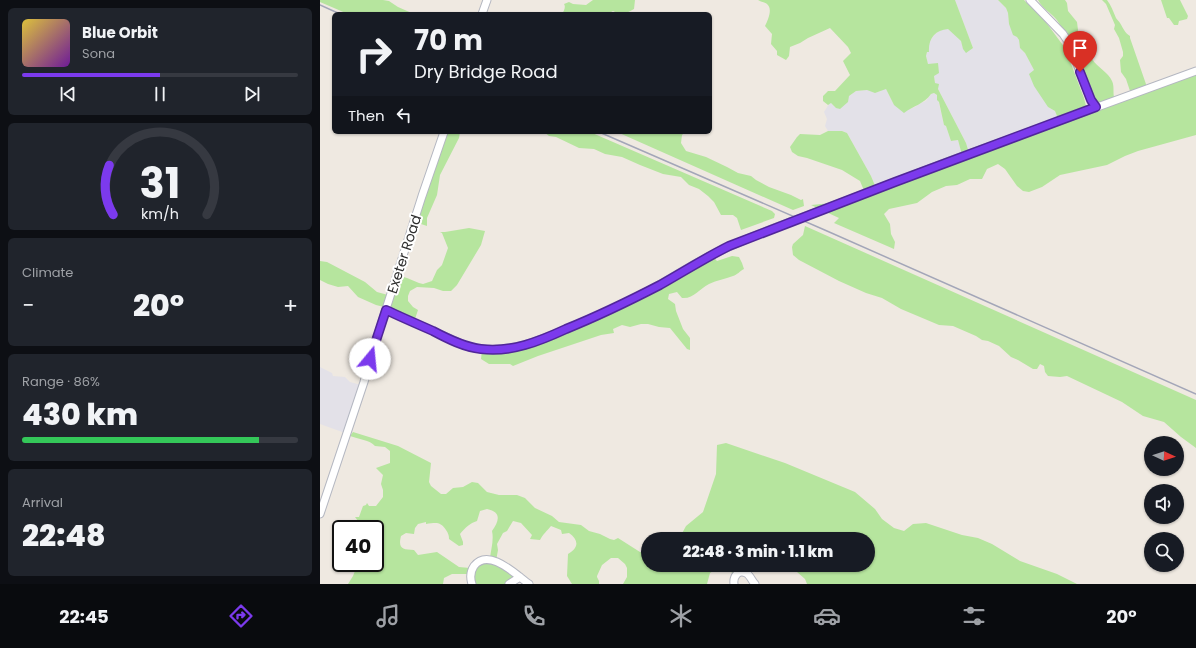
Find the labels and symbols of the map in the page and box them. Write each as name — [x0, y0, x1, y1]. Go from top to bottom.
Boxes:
pin — [1063, 31, 1097, 72]
street label: Exeter Road — [382, 212, 426, 296]
position arrow — [349, 338, 391, 380]
north arrow — [1144, 436, 1184, 476]
speed limit sign: 40 — [332, 520, 384, 572]

